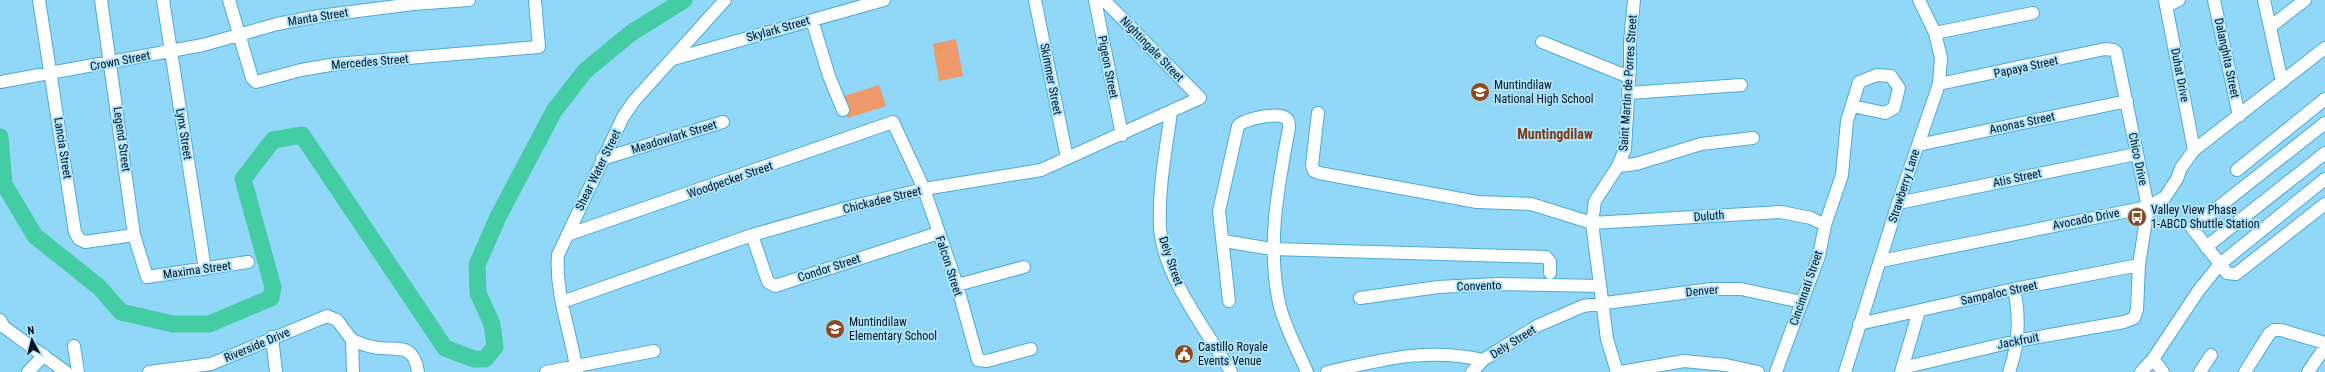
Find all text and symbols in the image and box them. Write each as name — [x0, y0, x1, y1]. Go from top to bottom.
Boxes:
street label: Manta Street — [287, 5, 350, 29]
street label: Skylark Street — [745, 13, 812, 45]
street label: Nightingale Street — [1117, 14, 1187, 85]
street label: Saint Martin de Porres Street — [1616, 14, 1640, 152]
street label: Dalanghita Street — [2212, 17, 2242, 100]
street label: Pigeon Street — [1095, 34, 1121, 100]
street label: Skimmer Street — [1037, 42, 1065, 116]
street label: Duhat Drive — [2168, 47, 2192, 103]
street label: Crown Street — [89, 48, 152, 74]
street label: Mercedes Street — [331, 52, 410, 72]
street label: Papaya Street — [1993, 53, 2060, 81]
place label: Muntindilaw National High School — [1494, 78, 1594, 106]
school or university icon: Muntindilaw National High School — [1469, 81, 1491, 103]
street label: Legend Street — [111, 106, 134, 173]
street label: Lynx Street — [173, 107, 195, 161]
street label: Anonas Street — [1988, 109, 2056, 137]
street label: Lancia Street — [51, 116, 75, 180]
street label: Meadowlark Street — [630, 117, 719, 157]
district label: Muntingdilaw — [1517, 126, 1593, 142]
street label: Shear Water Street — [572, 127, 624, 213]
street label: Chico Drive — [2126, 131, 2150, 187]
street label: Strawberry Lane — [1886, 147, 1923, 224]
street label: Woodpecker Street — [685, 159, 775, 201]
street label: Atis Street — [1991, 166, 2043, 190]
street label: Chickadee Street — [841, 183, 923, 216]
place label: Valley View Phase 1-ABCD Shuttle Station — [2151, 203, 2260, 231]
street label: Avocado Drive — [2051, 206, 2121, 232]
bus stop icon: Valley View Phase 1-ABCD Shuttle Station — [2126, 206, 2148, 228]
street label: Duluth — [1693, 208, 1725, 224]
street label: Falcon Street — [933, 234, 965, 298]
street label: Dely Street — [1156, 235, 1186, 288]
street label: Cincinnati Street — [1787, 248, 1825, 327]
street label: Condor Street — [796, 251, 863, 285]
street label: Maxima Street — [162, 258, 232, 282]
street label: Convento — [1456, 278, 1502, 294]
street label: Sampaloc Street — [1959, 278, 2039, 308]
street label: Denver — [1685, 283, 1719, 299]
place label: Muntindilaw Elementary School — [849, 315, 937, 343]
school or university icon: Muntindilaw Elementary School — [824, 318, 846, 340]
north arrow — [12, 320, 52, 360]
street label: Dely Street — [1488, 322, 1539, 361]
text: N — [27, 324, 35, 337]
street label: Riverside Drive — [222, 325, 292, 365]
street label: Jackfruit — [1996, 330, 2040, 352]
place label: Castillo Royale Events Venue — [1198, 340, 1268, 368]
public building icon: Castillo Royale Events Venue — [1173, 343, 1195, 365]

